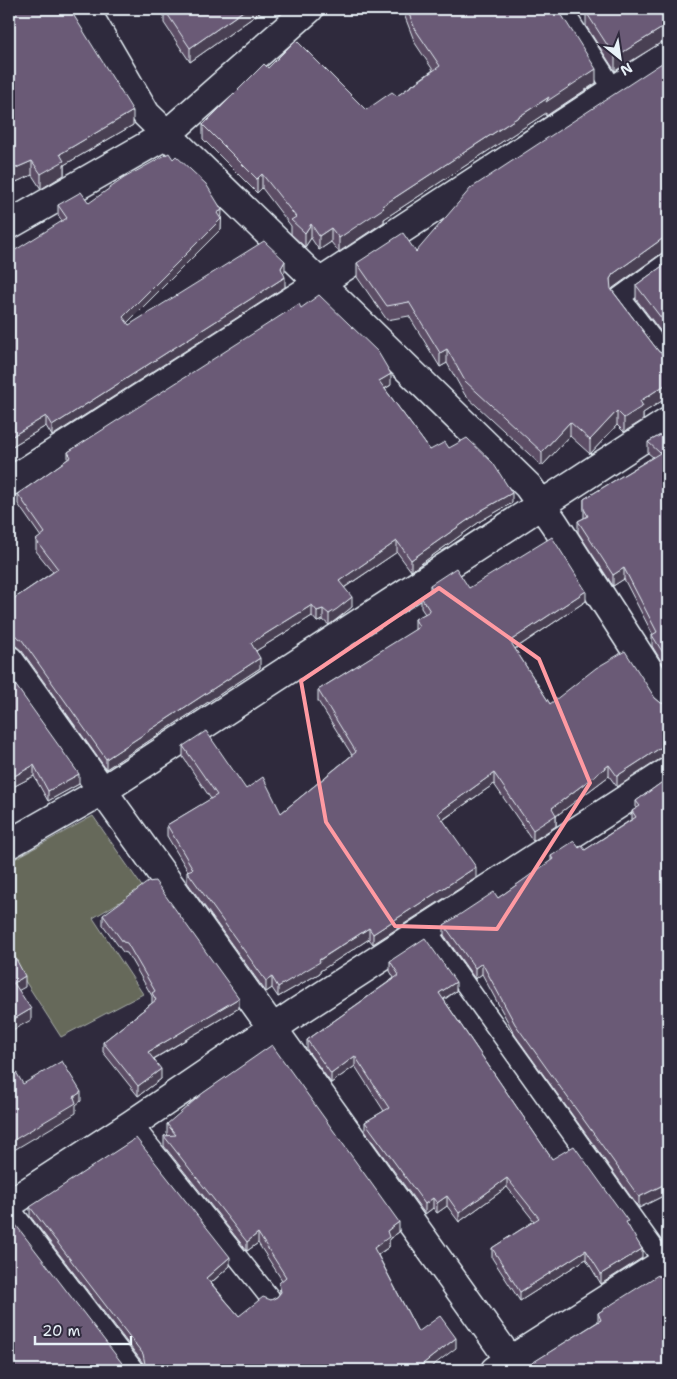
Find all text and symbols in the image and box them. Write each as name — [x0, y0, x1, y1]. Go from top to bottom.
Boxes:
north arrow — [594, 32, 644, 82]
text: N — [617, 59, 636, 80]
scale bar — [35, 1314, 131, 1346]
text: 20 m — [42, 1321, 81, 1341]

